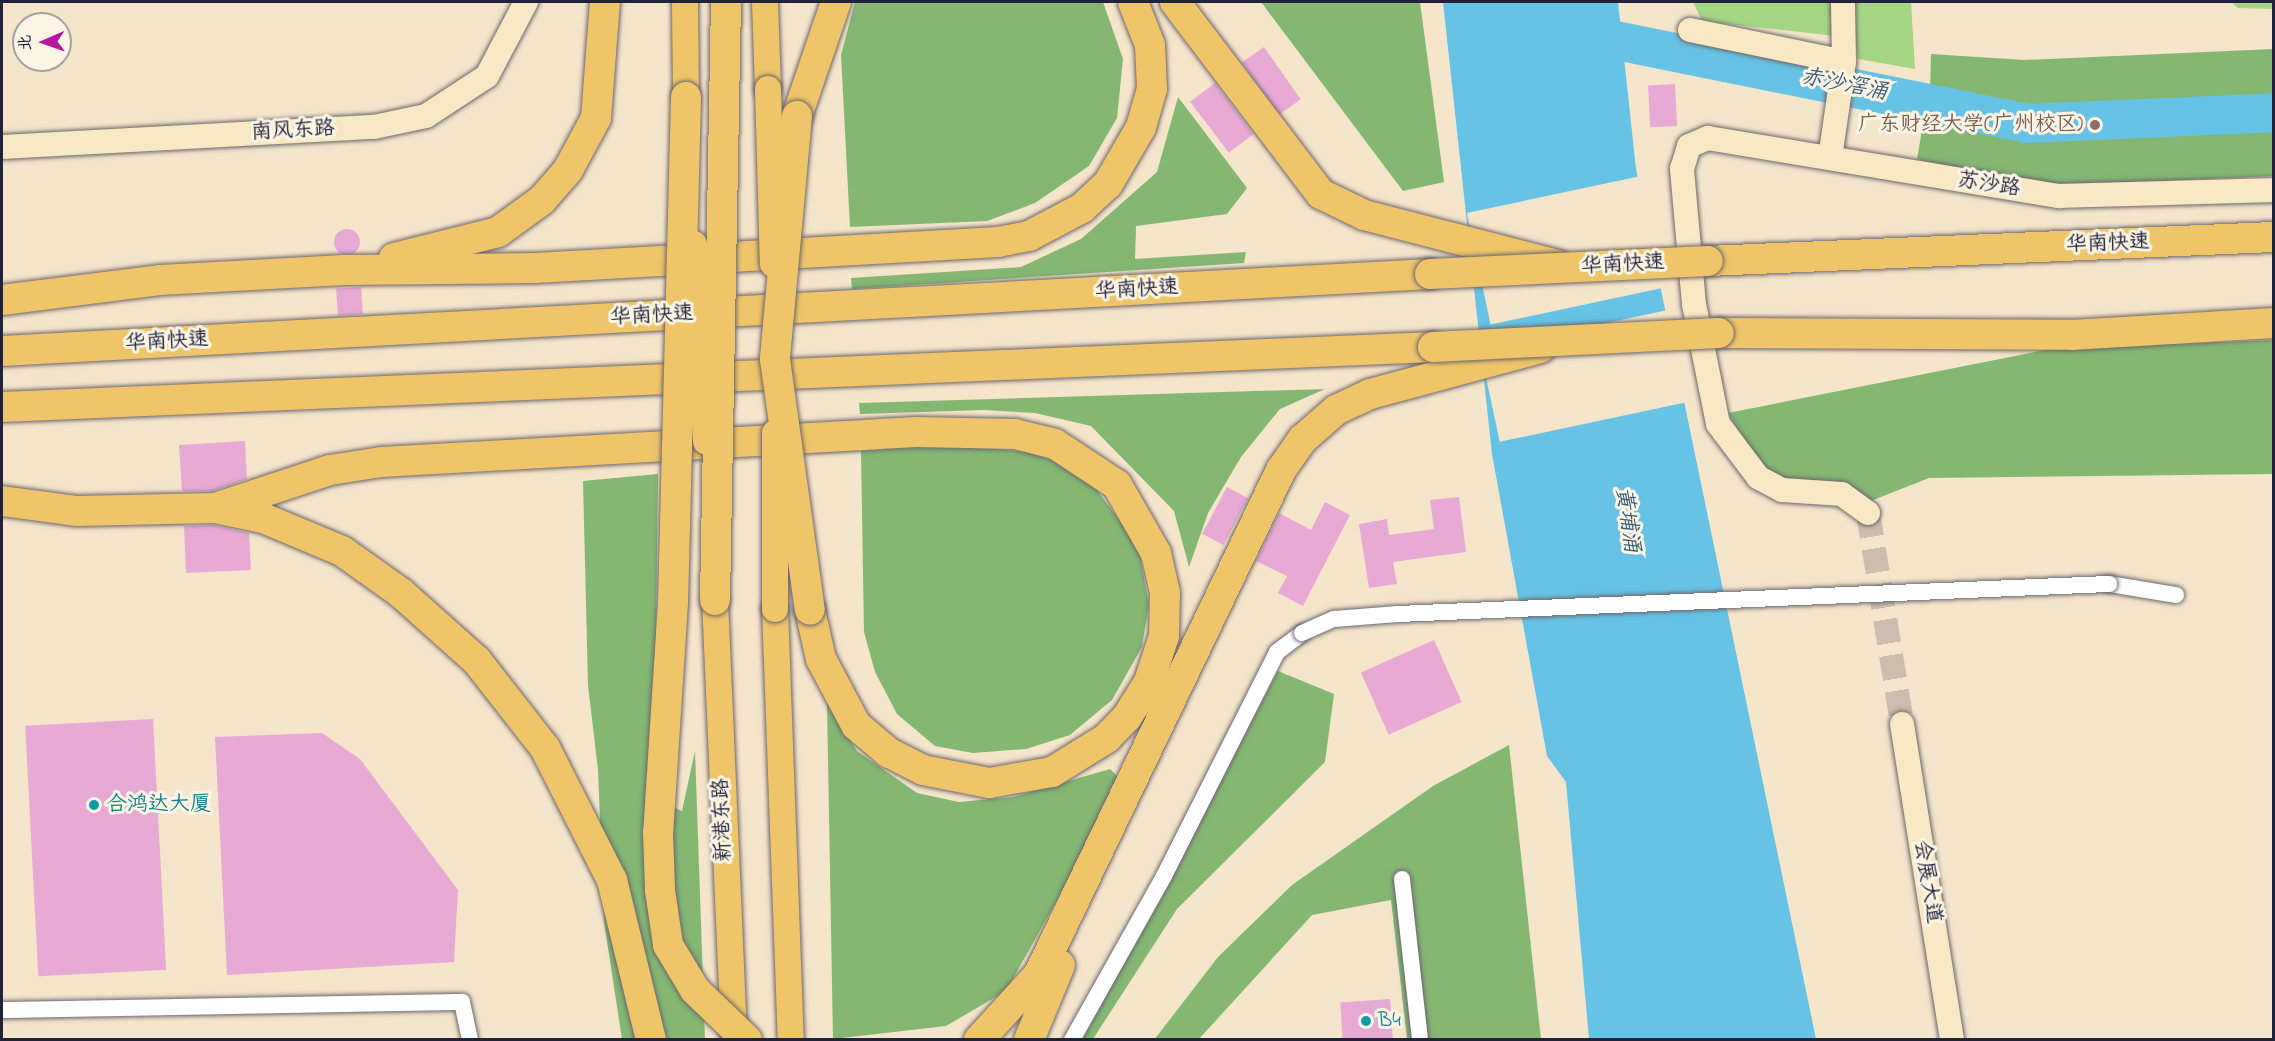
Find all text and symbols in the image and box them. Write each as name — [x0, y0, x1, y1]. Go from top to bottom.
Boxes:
north arrow — [12, 12, 72, 72]
text: 北 — [14, 34, 38, 51]
water label: 赤沙滘涌 — [1798, 65, 1890, 107]
place label: 广东财经大学(广州校区) — [1858, 112, 2083, 138]
street label: 南风东路 — [250, 116, 336, 146]
marker: 广东财经大学(广州校区) — [2088, 118, 2102, 132]
street label: 苏沙路 — [1956, 168, 2022, 202]
street label: 华南快速 — [2066, 230, 2150, 258]
street label: 华南快速 — [1580, 250, 1666, 280]
street label: 华南快速 — [1094, 275, 1180, 305]
street label: 华南快速 — [609, 301, 695, 331]
street label: 华南快速 — [124, 327, 210, 357]
water label: 黄埔涌 — [1608, 485, 1644, 555]
street label: 新港东路 — [709, 778, 737, 862]
place label: 合鸿达大厦 — [106, 792, 211, 818]
marker: 合鸿达大厦 — [87, 798, 101, 812]
street label: 会展大道 — [1908, 839, 1946, 925]
place label: B4 — [1378, 1008, 1401, 1034]
marker: B4 — [1359, 1014, 1373, 1028]

